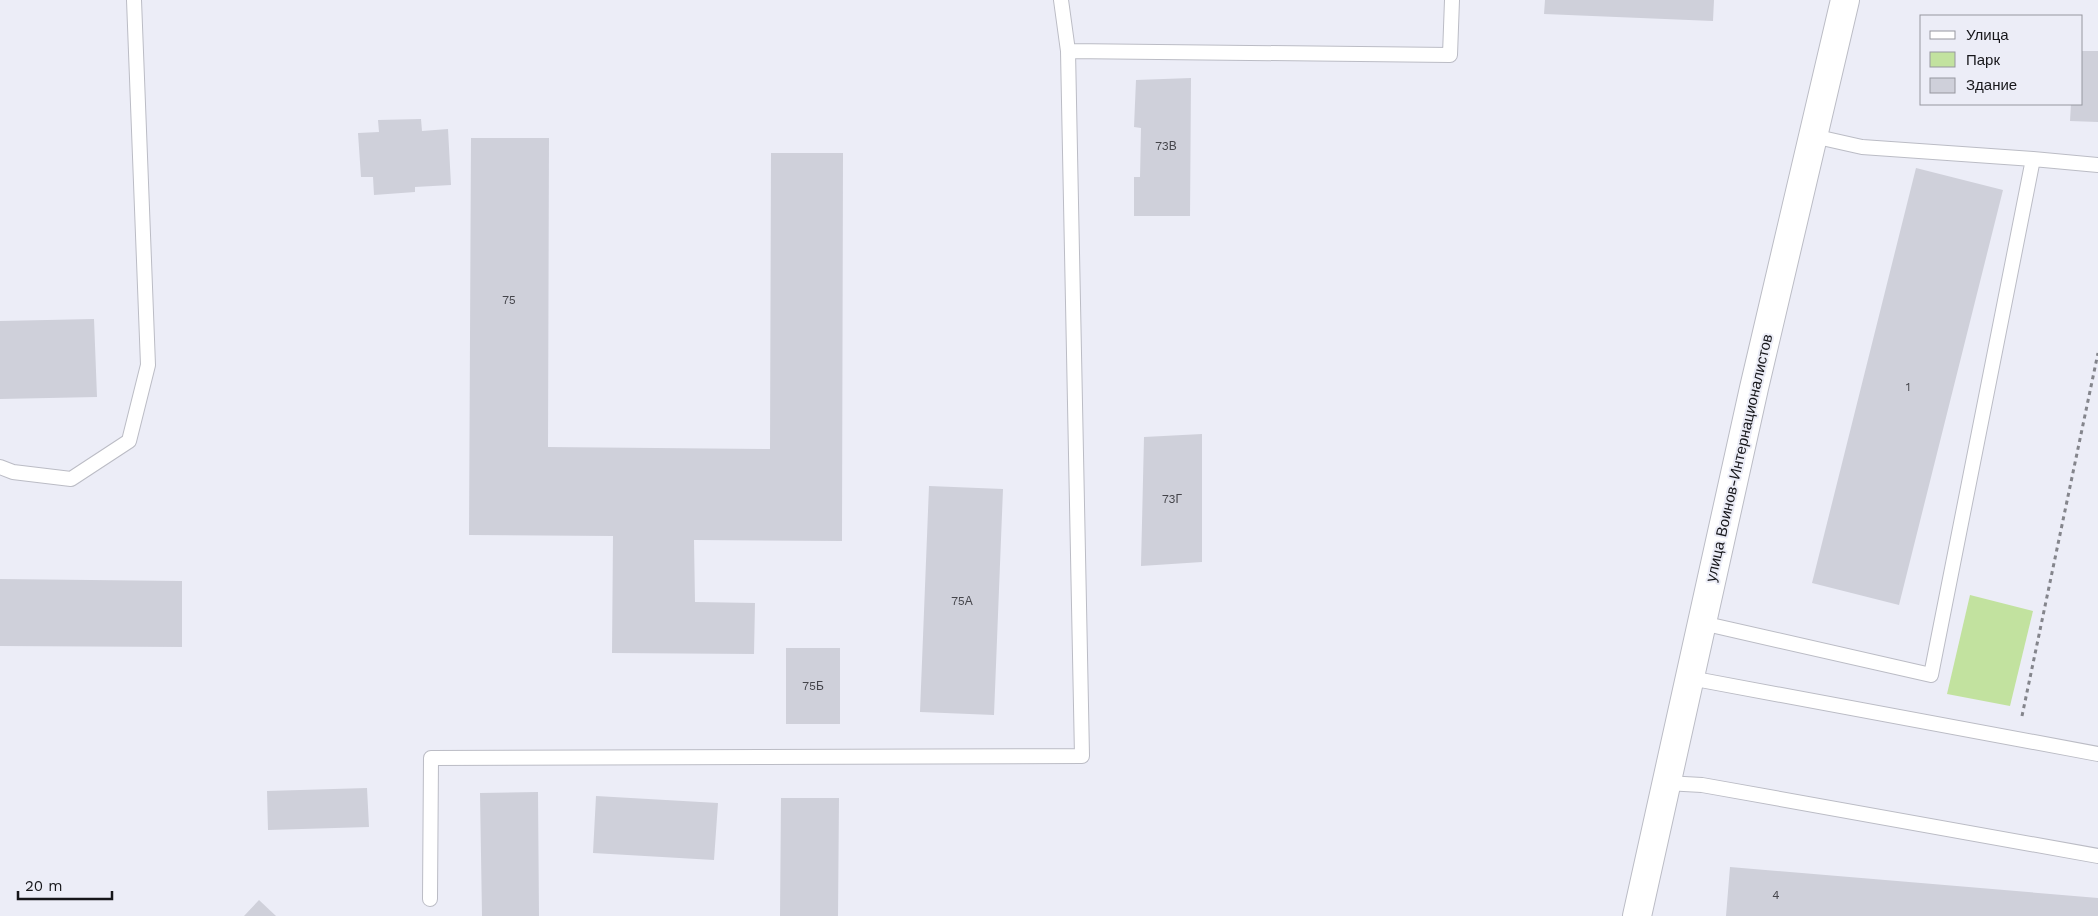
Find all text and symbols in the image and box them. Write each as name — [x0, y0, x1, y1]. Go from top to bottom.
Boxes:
legend — [1920, 15, 2083, 105]
text: Улица — [1966, 26, 2009, 44]
text: Парк — [1966, 51, 2000, 69]
text: Здание — [1966, 76, 2017, 94]
house number: 73В — [1155, 139, 1177, 153]
house number: 75 — [502, 293, 516, 307]
street label: улица Воинов-Интернационалистов — [1702, 332, 1776, 584]
house number: 1 — [1906, 380, 1910, 394]
house number: 73Г — [1162, 492, 1183, 506]
house number: 75А — [951, 594, 973, 608]
house number: 75Б — [802, 679, 824, 693]
scale bar — [18, 868, 111, 900]
text: 20 m — [25, 877, 63, 895]
house number: 4 — [1772, 888, 1780, 902]

